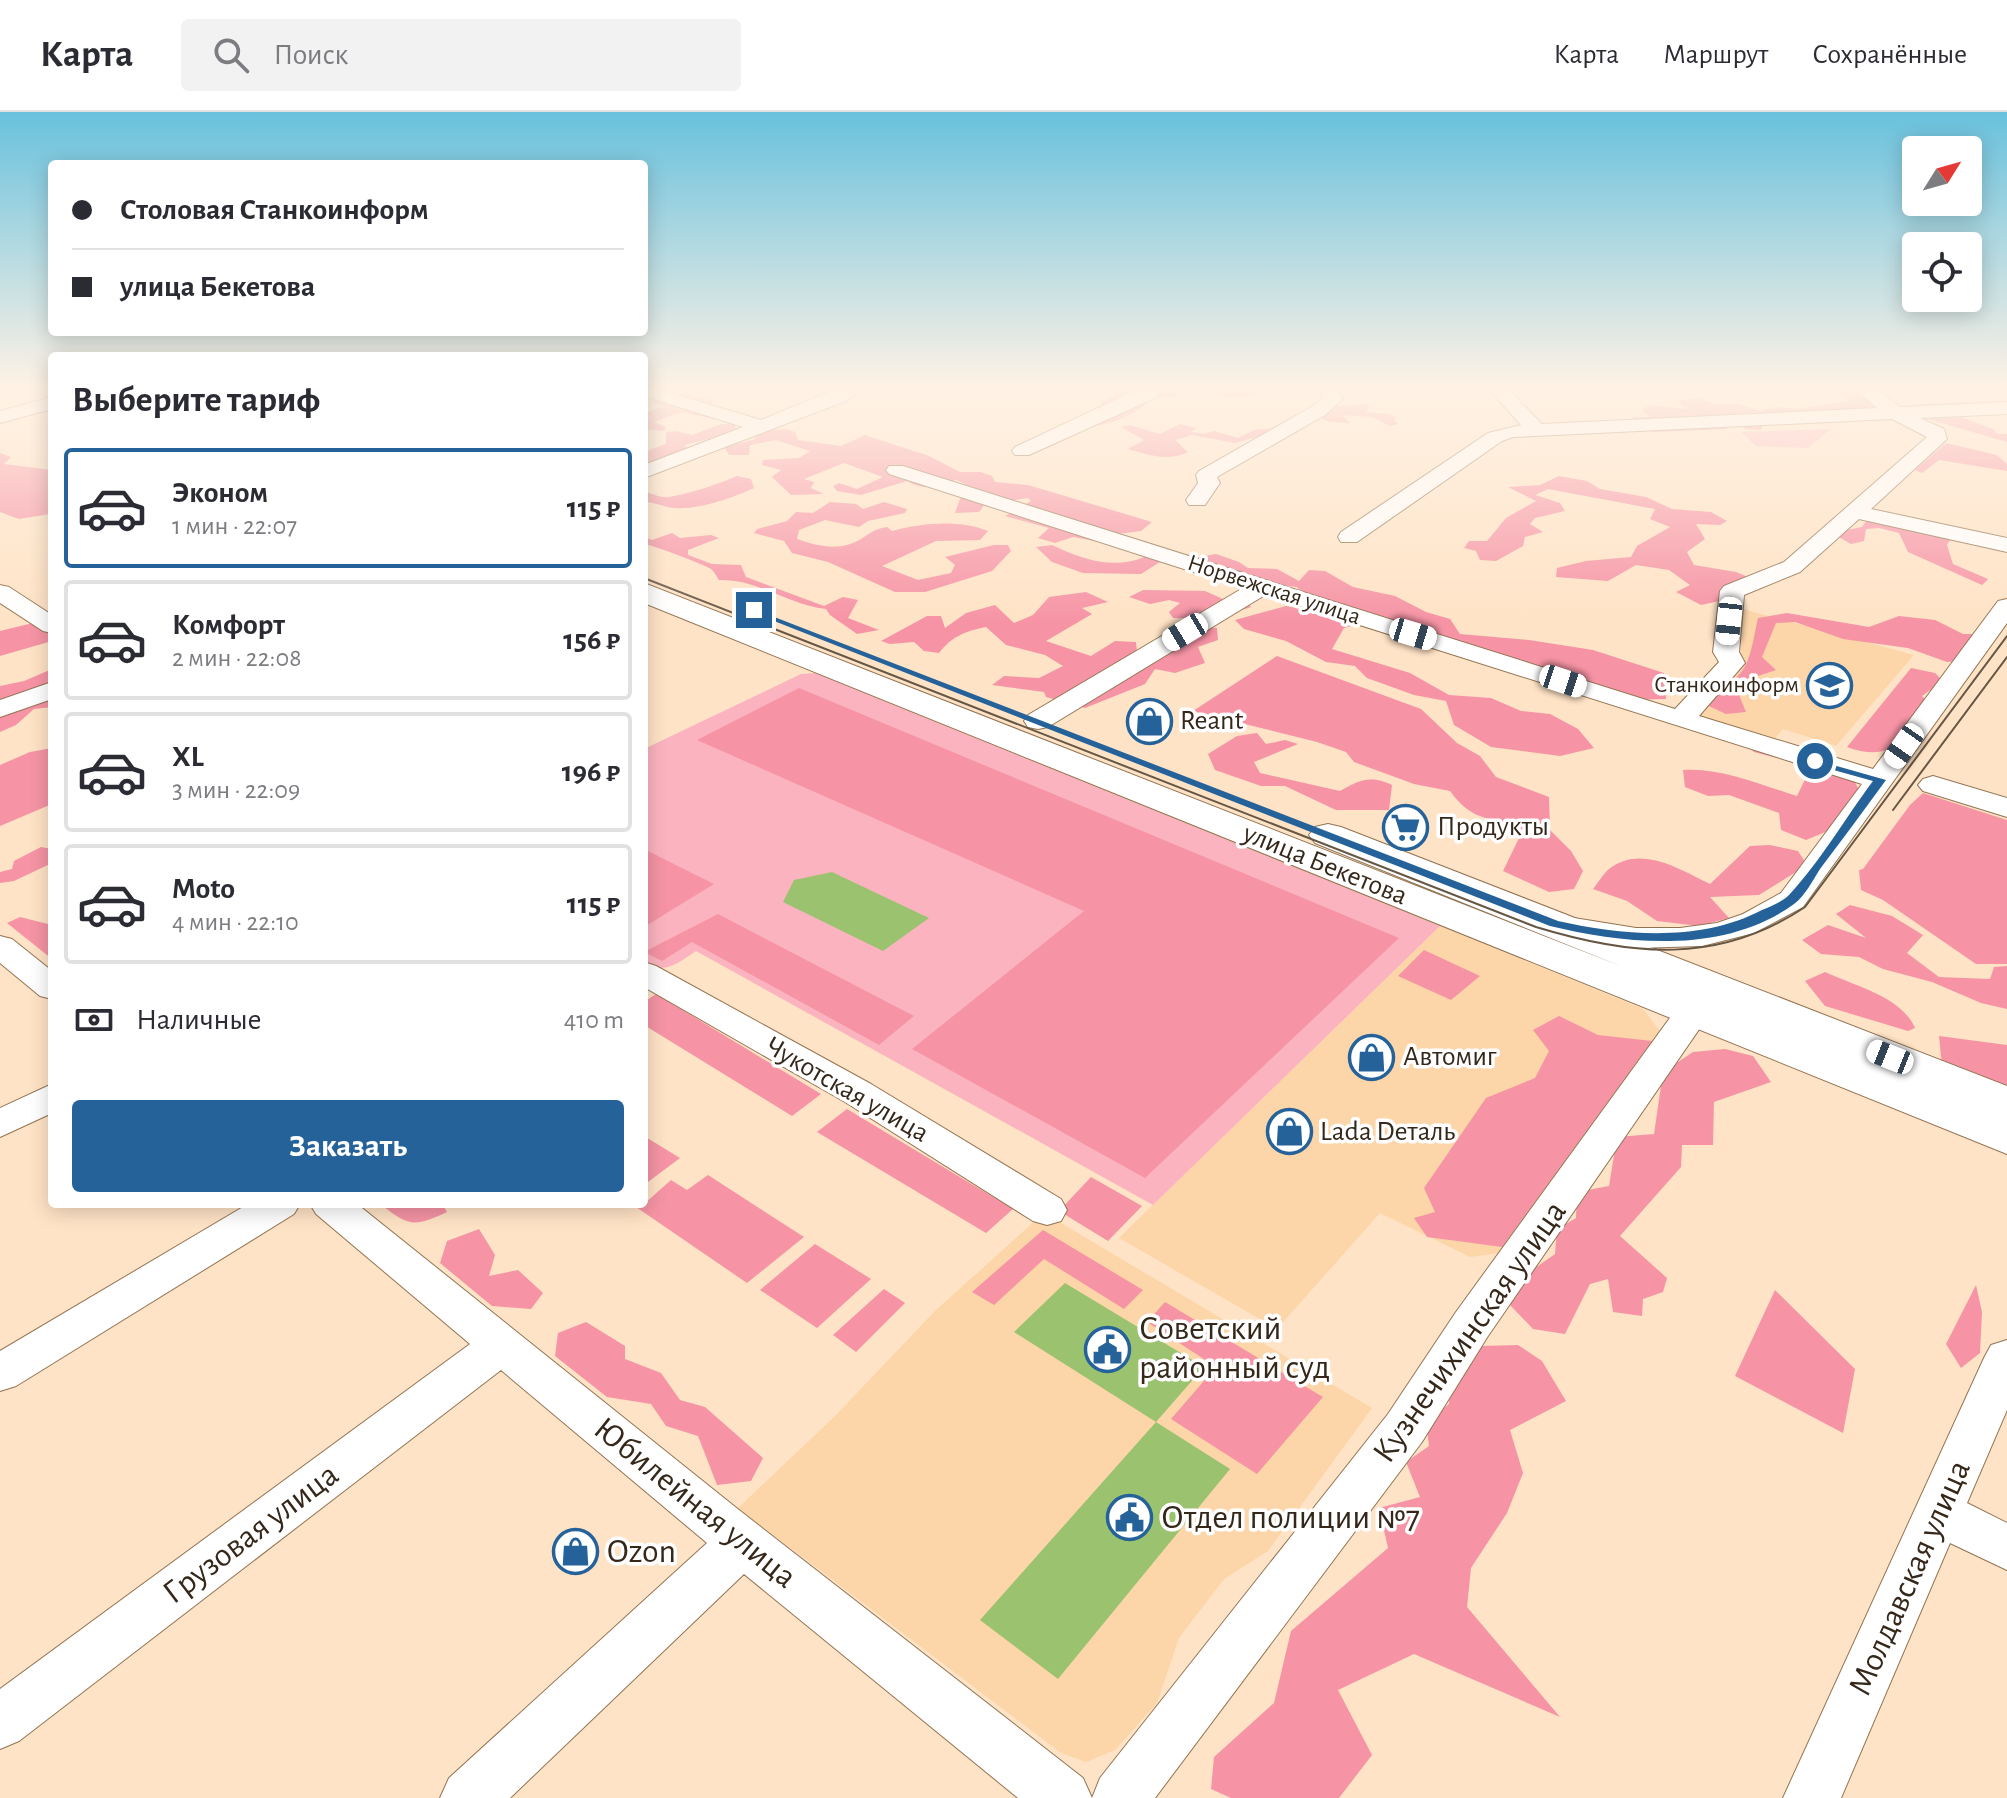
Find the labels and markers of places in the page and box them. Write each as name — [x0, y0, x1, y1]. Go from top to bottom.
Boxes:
school or university icon: Станкоинформ — [1806, 661, 1854, 709]
place label: Станкоинформ — [1654, 673, 1799, 697]
shop icon: Reant — [1125, 697, 1173, 745]
place label: Reant — [1180, 707, 1244, 735]
supermarket icon: Продукты — [1382, 803, 1430, 851]
place label: Продукты — [1437, 813, 1549, 841]
shop icon: Автомиг — [1348, 1033, 1396, 1081]
place label: Автомиг — [1403, 1043, 1497, 1071]
shop icon: Lada Dеталь — [1265, 1108, 1313, 1156]
place label: Lada Dеталь — [1320, 1118, 1455, 1146]
place label: Советский районный суд — [1139, 1312, 1330, 1385]
public building icon: Советский районный суд — [1084, 1325, 1132, 1373]
public building icon: Отдел полиции №7 — [1106, 1494, 1154, 1542]
place label: Отдел полиции №7 — [1161, 1501, 1420, 1535]
shop icon: Ozon — [552, 1528, 600, 1576]
place label: Ozon — [607, 1535, 676, 1569]

